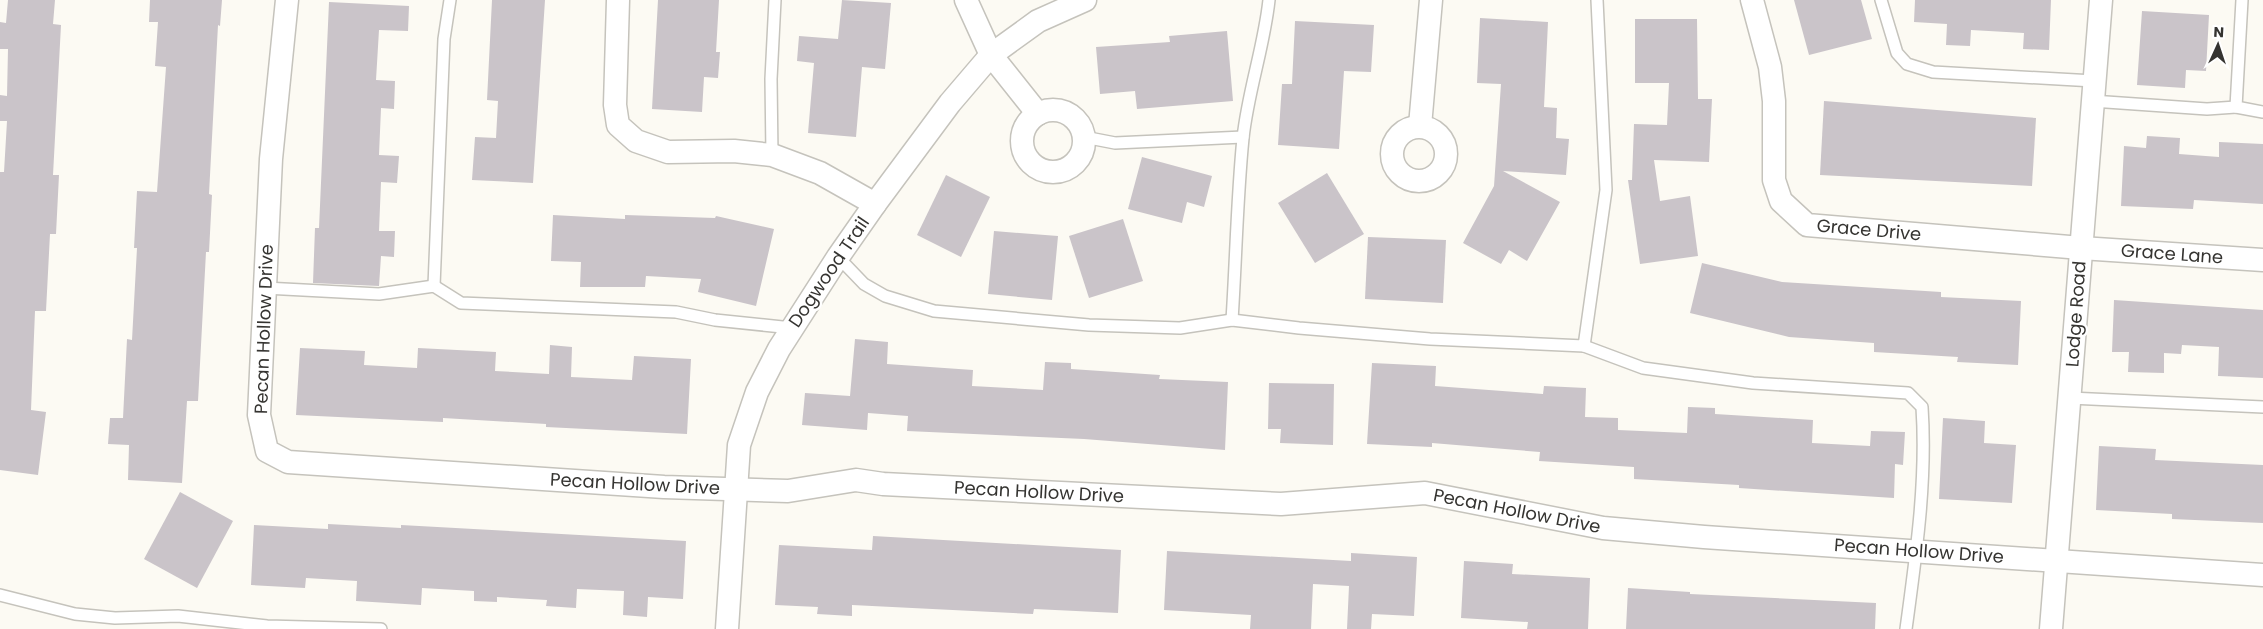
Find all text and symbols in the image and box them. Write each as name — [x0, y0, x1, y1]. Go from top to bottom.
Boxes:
north arrow — [2193, 20, 2243, 70]
text: N — [2213, 22, 2224, 42]
street label: Dogwood Trail — [782, 211, 875, 332]
street label: Grace Drive — [1816, 212, 1922, 247]
street label: Grace Lane — [2120, 237, 2224, 270]
street label: Pecan Hollow Drive — [248, 244, 279, 414]
street label: Lodge Road — [2059, 260, 2092, 368]
street label: Pecan Hollow Drive — [549, 467, 721, 500]
street label: Pecan Hollow Drive — [953, 475, 1125, 508]
street label: Pecan Hollow Drive — [1431, 482, 1603, 539]
street label: Pecan Hollow Drive — [1833, 532, 2005, 569]

